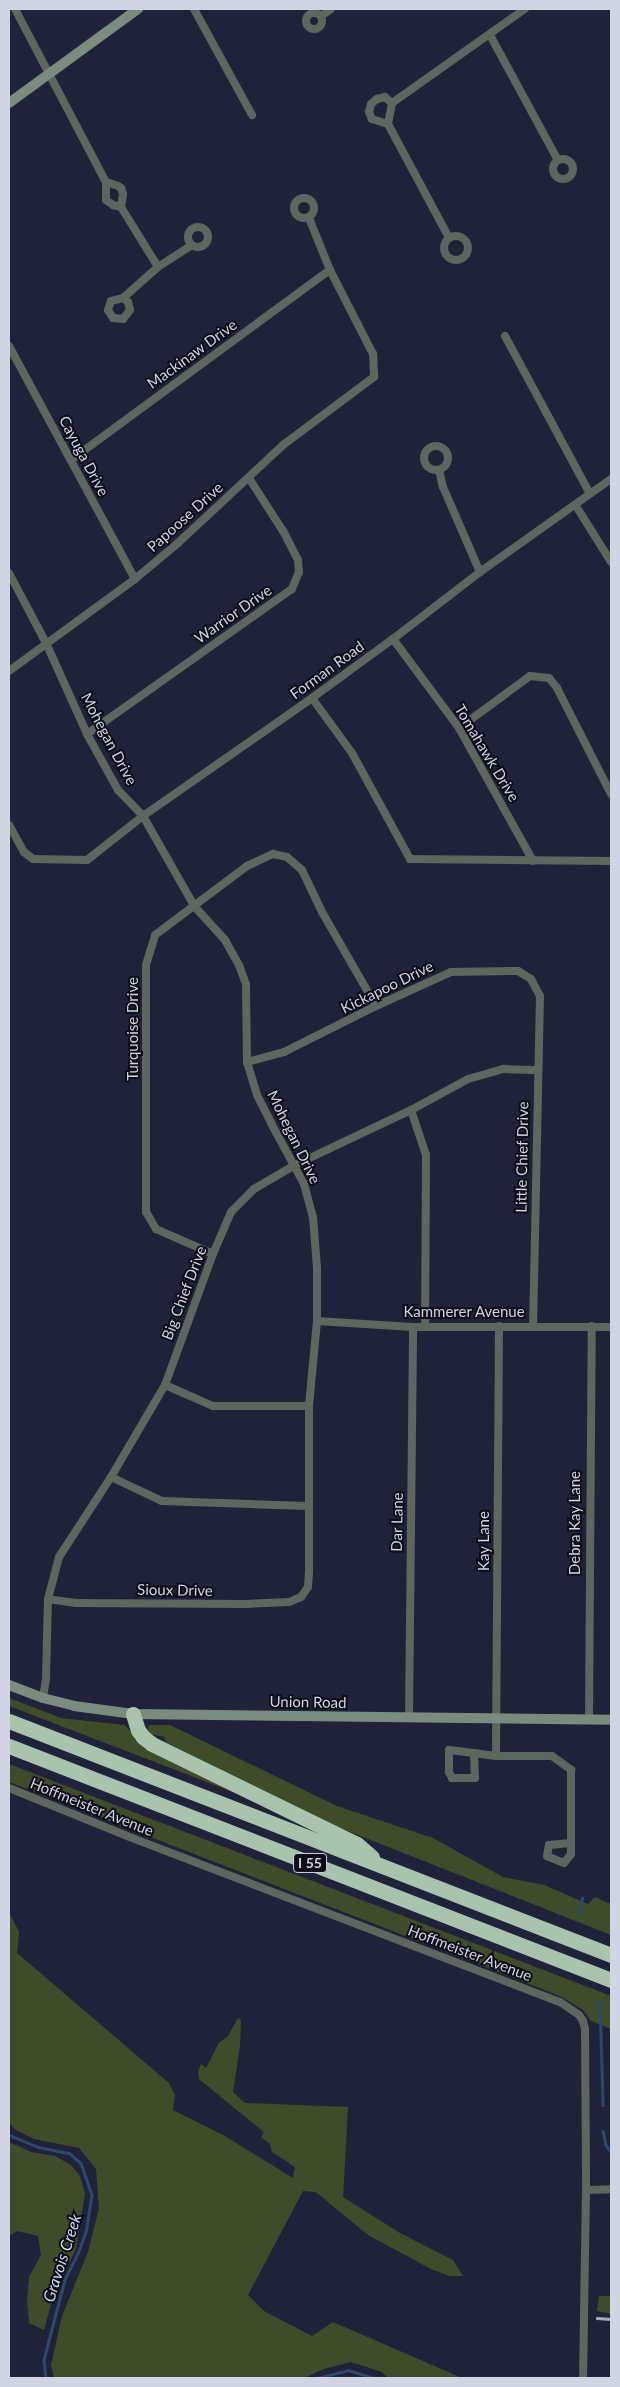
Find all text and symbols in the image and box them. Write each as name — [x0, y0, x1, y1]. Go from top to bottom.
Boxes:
street label: Mackinaw Drive — [144, 315, 240, 393]
street label: Cayuga Drive — [55, 413, 113, 499]
street label: Papoose Drive — [143, 478, 227, 556]
street label: Warrior Drive — [191, 581, 275, 647]
street label: Forman Road — [286, 637, 368, 703]
street label: Mohegan Drive — [77, 690, 141, 788]
street label: Tomahawk Drive — [451, 701, 523, 805]
street label: Kickapoo Drive — [338, 957, 436, 1017]
street label: Turquoise Drive — [124, 977, 142, 1081]
street label: Mohegan Drive — [264, 1087, 324, 1187]
street label: Little Chief Drive — [512, 1101, 532, 1213]
street label: Big Chief Drive — [158, 1243, 210, 1343]
street label: Kammerer Avenue — [403, 1303, 525, 1321]
street label: Debra Kay Lane — [566, 1471, 584, 1575]
street label: Dar Lane — [387, 1492, 407, 1552]
street label: Kay Lane — [475, 1511, 493, 1571]
street label: Sioux Drive — [137, 1580, 213, 1600]
street label: Union Road — [269, 1692, 347, 1712]
street label: Hoffmeister Avenue — [27, 1774, 157, 1840]
road number: I 55 — [292, 1852, 328, 1875]
street label: Hoffmeister Avenue — [405, 1921, 535, 1985]
water label: Gravois Creek — [39, 2212, 85, 2304]

